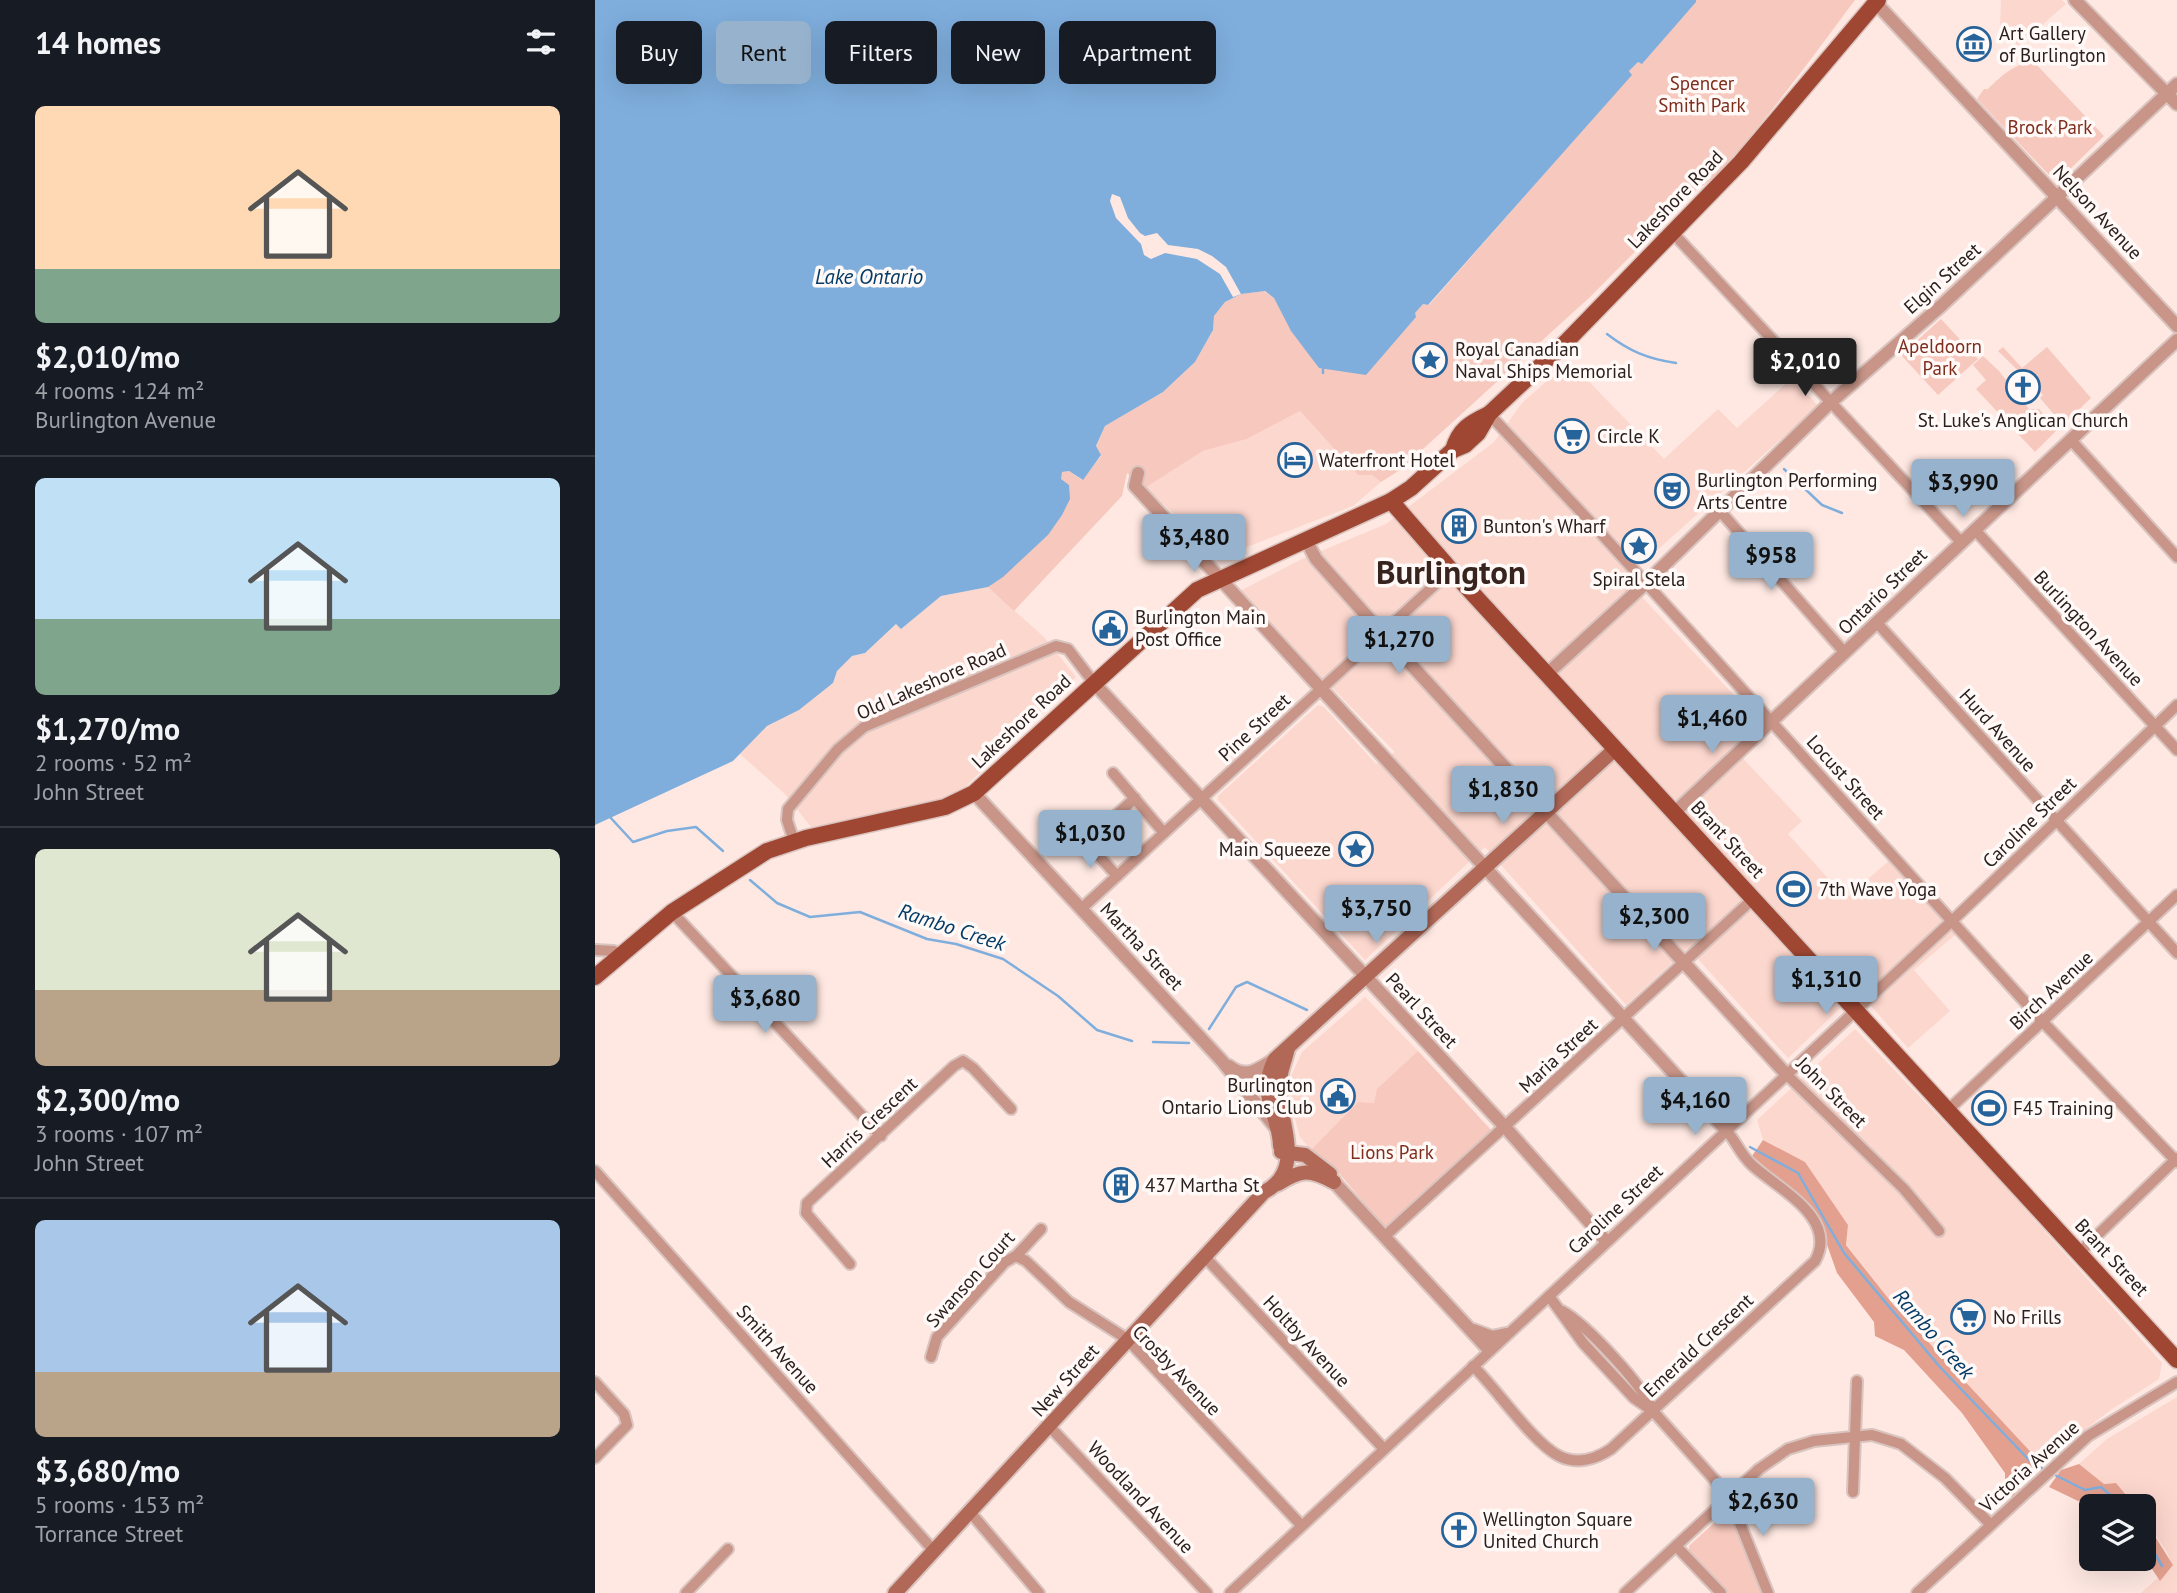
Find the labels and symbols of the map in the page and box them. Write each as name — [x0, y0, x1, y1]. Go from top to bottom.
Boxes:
place label: Art Gallery of Burlington — [1999, 21, 2106, 67]
museum icon: Art Gallery of Burlington — [1955, 25, 1993, 63]
park label: Spencer Smith Park — [1658, 71, 1746, 117]
park label: Brock Park — [2008, 115, 2092, 139]
street label: Lakeshore Road — [1622, 145, 1728, 253]
street label: Nelson Avenue — [2048, 160, 2148, 264]
street label: Elgin Street — [1899, 237, 1986, 319]
water label: Lake Ontario — [815, 263, 923, 290]
park label: Apeldoorn Park — [1898, 334, 1982, 380]
place label: Royal Canadian Naval Ships Memorial — [1455, 337, 1633, 383]
pin: $2,010 — [1748, 338, 1862, 398]
place icon: Royal Canadian Naval Ships Memorial — [1411, 341, 1449, 379]
church icon: St. Luke's Anglican Church — [2004, 368, 2042, 406]
place label: St. Luke's Anglican Church — [1918, 408, 2128, 432]
supermarket icon: Circle K — [1553, 417, 1591, 455]
place label: Circle K — [1597, 424, 1660, 448]
hotel icon: Waterfront Hotel — [1276, 441, 1314, 479]
place label: Waterfront Hotel — [1319, 448, 1455, 472]
pin: $3,990 — [1906, 460, 2020, 519]
place label: Burlington Performing Arts Centre — [1697, 468, 1878, 514]
theatre icon: Burlington Performing Arts Centre — [1653, 472, 1691, 510]
building icon: Bunton's Wharf — [1440, 507, 1478, 545]
pin: $3,480 — [1137, 514, 1251, 574]
place label: Bunton's Wharf — [1483, 514, 1606, 538]
place icon: Spiral Stela — [1620, 527, 1658, 565]
pin: $958 — [1730, 532, 1812, 592]
street label: Ontario Street — [1832, 542, 1932, 639]
district label: Burlington — [1376, 550, 1526, 593]
street label: Burlington Avenue — [2029, 565, 2149, 691]
place label: Spiral Stela — [1593, 567, 1685, 591]
place label: Burlington Main Post Office — [1135, 605, 1266, 651]
public building icon: Burlington Main Post Office — [1091, 609, 1129, 647]
pin: $1,270 — [1342, 616, 1456, 676]
street label: Old Lakeshore Road — [852, 637, 1010, 725]
street label: Lakeshore Road — [966, 669, 1076, 773]
street label: Hurd Avenue — [1954, 684, 2042, 776]
street label: Pine Street — [1213, 687, 1295, 766]
pin: $1,460 — [1655, 696, 1769, 755]
street label: Locust Street — [1802, 730, 1891, 825]
pin: $1,830 — [1446, 766, 1560, 826]
street label: Caroline Street — [1977, 771, 2081, 873]
street label: Brant Street — [1686, 795, 1770, 883]
pin: $1,030 — [1033, 810, 1147, 870]
place icon: Main Squeeze — [1337, 830, 1375, 868]
place label: Main Squeeze — [1219, 837, 1331, 861]
sports icon: 7th Wave Yoga — [1775, 870, 1813, 908]
place label: 7th Wave Yoga — [1819, 877, 1937, 901]
pin: $3,750 — [1319, 886, 1433, 945]
pin: $2,300 — [1597, 894, 1711, 953]
water label: Rambo Creek — [895, 897, 1010, 957]
street label: Martha Street — [1095, 897, 1189, 995]
street label: Birch Avenue — [2004, 945, 2098, 1035]
pin: $1,310 — [1769, 956, 1883, 1016]
street label: Pearl Street — [1381, 967, 1463, 1053]
pin: $3,680 — [708, 976, 822, 1035]
street label: Maria Street — [1514, 1012, 1603, 1098]
street label: John Street — [1791, 1051, 1873, 1133]
street label: Harris Crescent — [816, 1071, 922, 1173]
place label: Burlington Ontario Lions Club — [1161, 1073, 1313, 1119]
public building icon: Burlington Ontario Lions Club — [1319, 1077, 1357, 1115]
pin: $4,160 — [1638, 1078, 1752, 1137]
sports icon: F45 Training — [1970, 1089, 2008, 1127]
place label: F45 Training — [2013, 1096, 2114, 1120]
park label: Lions Park — [1350, 1140, 1434, 1164]
street label: Caroline Street — [1563, 1159, 1668, 1259]
building icon: 437 Martha St — [1102, 1166, 1140, 1204]
place label: 437 Martha St — [1145, 1173, 1260, 1197]
street label: Brant Street — [2070, 1213, 2154, 1301]
street label: Swanson Court — [920, 1225, 1020, 1332]
water label: Rambo Creek — [1887, 1283, 1982, 1386]
street label: Emerald Crescent — [1638, 1288, 1758, 1402]
street label: Holtby Avenue — [1258, 1290, 1356, 1392]
supermarket icon: No Frills — [1949, 1298, 1987, 1336]
street label: Smith Avenue — [732, 1300, 824, 1398]
place label: No Frills — [1993, 1305, 2062, 1329]
street label: Crosby Avenue — [1128, 1320, 1226, 1420]
street label: New Street — [1026, 1338, 1104, 1421]
street label: Victoria Avenue — [1974, 1415, 2084, 1518]
street label: Woodland Avenue — [1083, 1436, 1199, 1558]
pin: $2,630 — [1706, 1478, 1820, 1538]
place label: Wellington Square United Church — [1483, 1507, 1632, 1553]
church icon: Wellington Square United Church — [1440, 1511, 1478, 1549]

